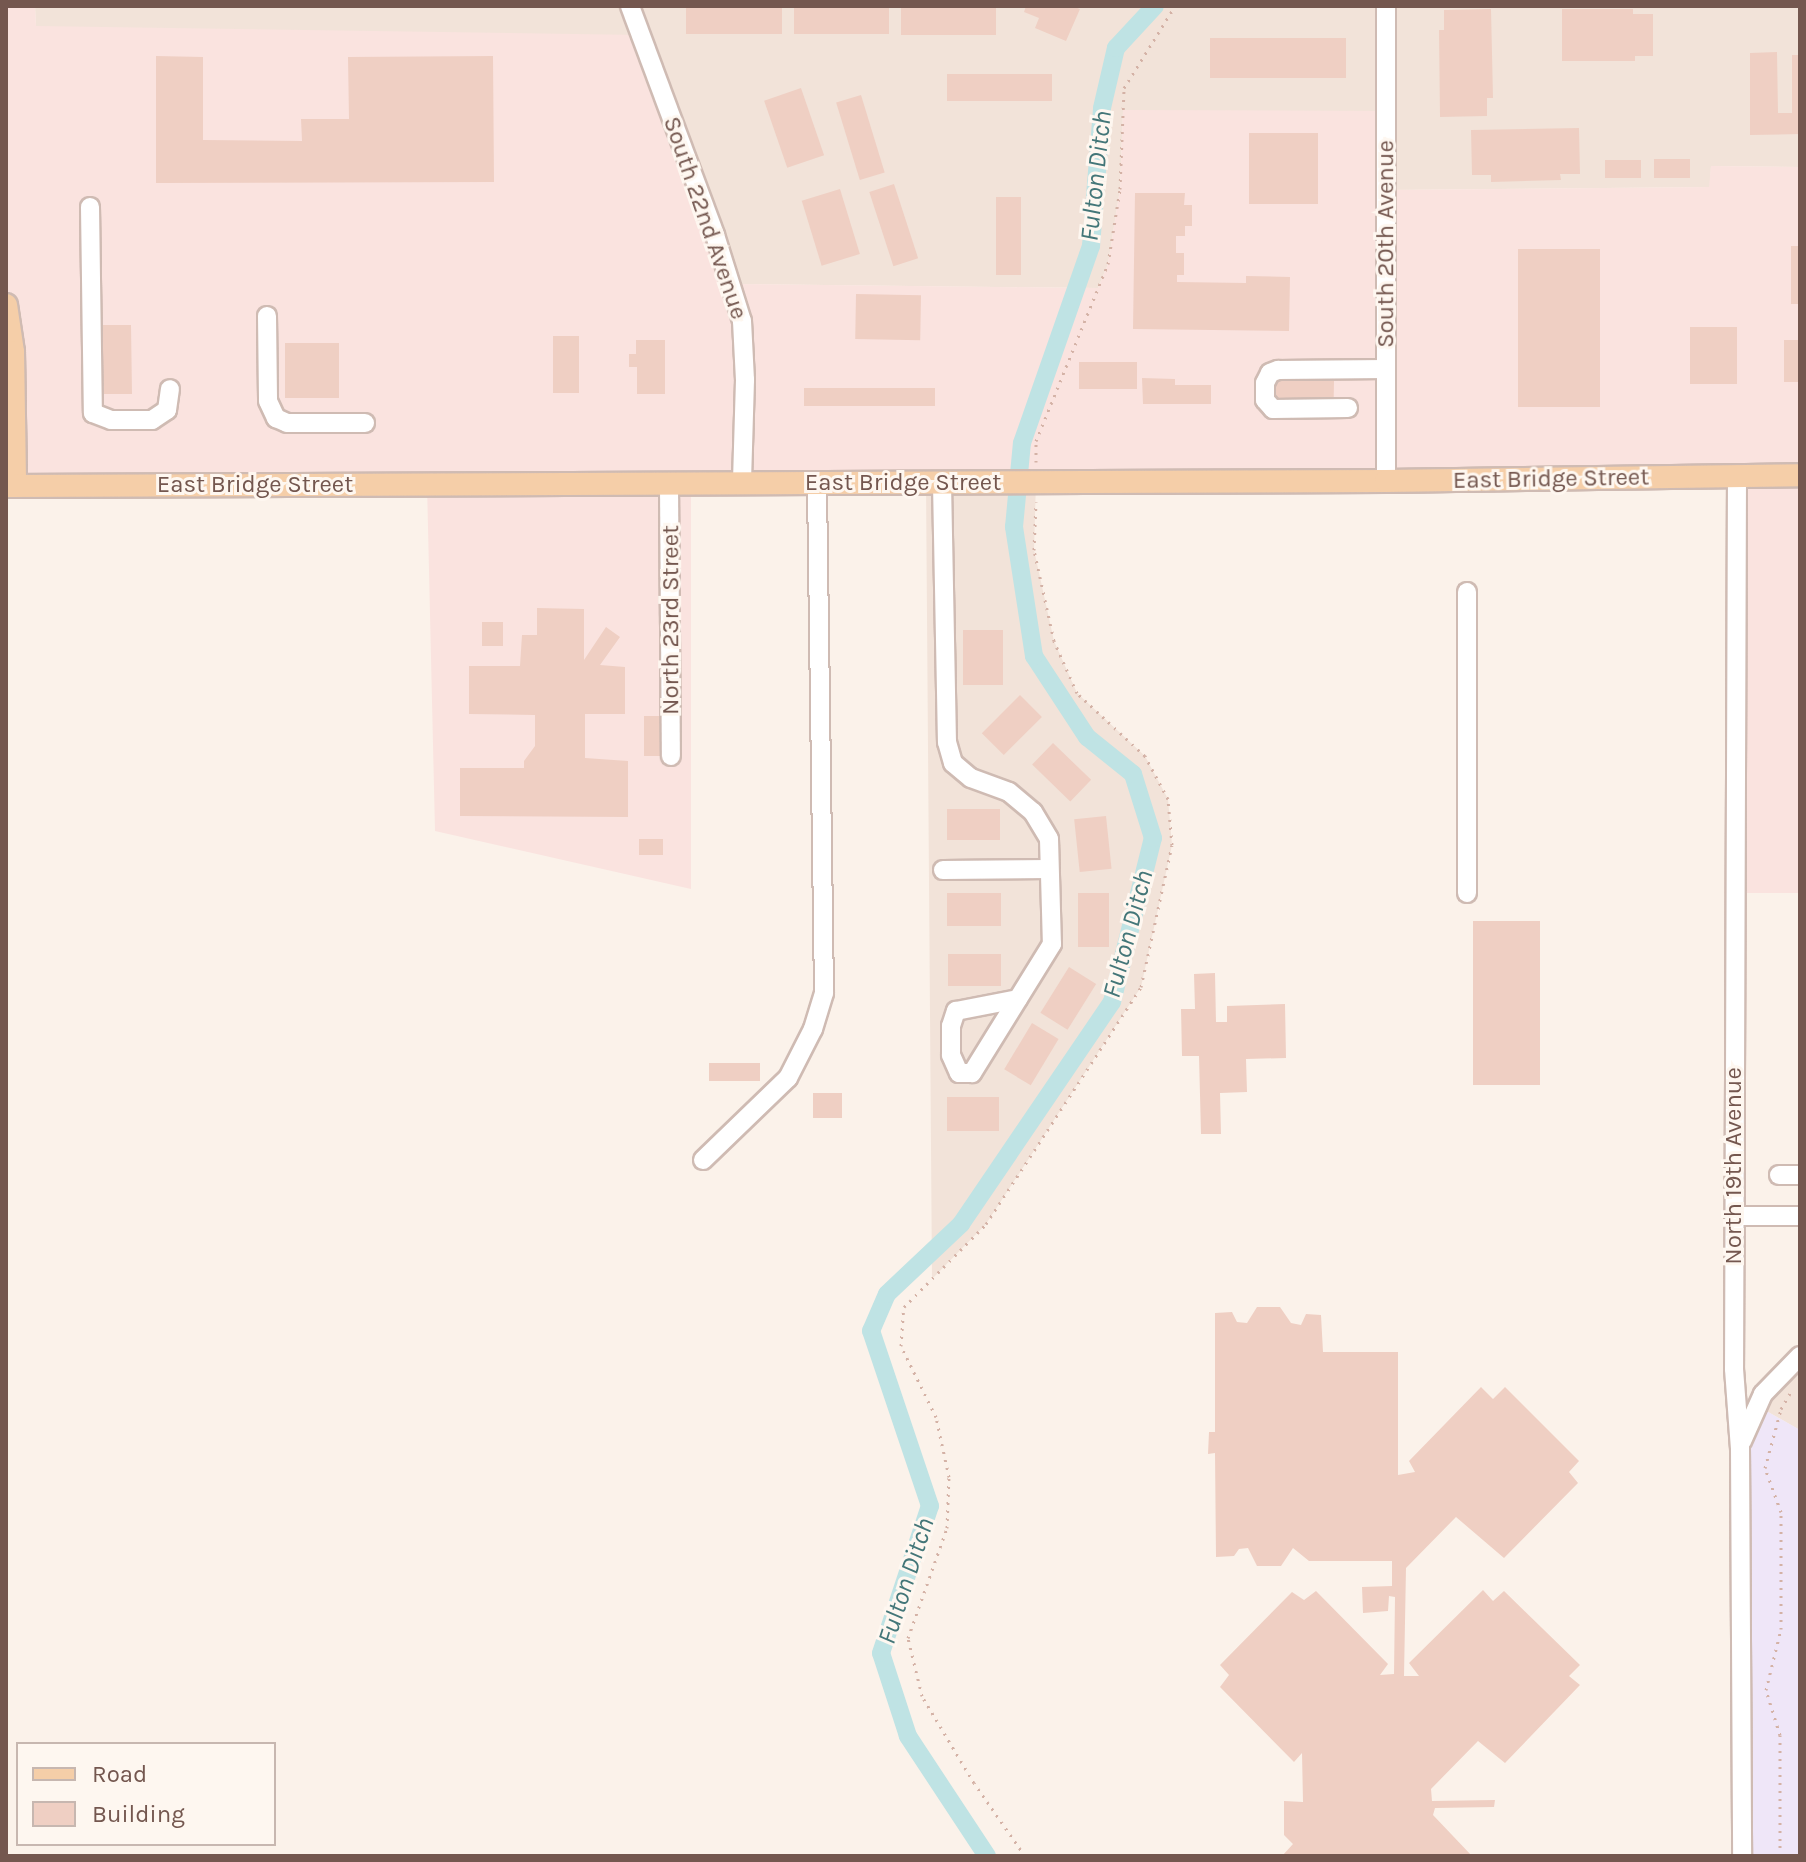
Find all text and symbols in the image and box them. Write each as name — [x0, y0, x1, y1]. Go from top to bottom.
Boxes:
water label: Fulton Ditch — [1074, 109, 1118, 243]
street label: South 22nd Avenue — [657, 113, 753, 323]
street label: South 20th Avenue — [1372, 140, 1400, 348]
street label: East Bridge Street — [1453, 463, 1649, 495]
street label: East Bridge Street — [805, 469, 1001, 497]
street label: East Bridge Street — [157, 471, 353, 499]
street label: North 23rd Street — [657, 525, 685, 715]
water label: Fulton Ditch — [1096, 867, 1160, 1001]
street label: North 19th Avenue — [1720, 1067, 1748, 1265]
water label: Fulton Ditch — [871, 1514, 941, 1648]
legend — [16, 1742, 276, 1846]
text: Road — [92, 1760, 147, 1788]
text: Building — [92, 1800, 185, 1828]

